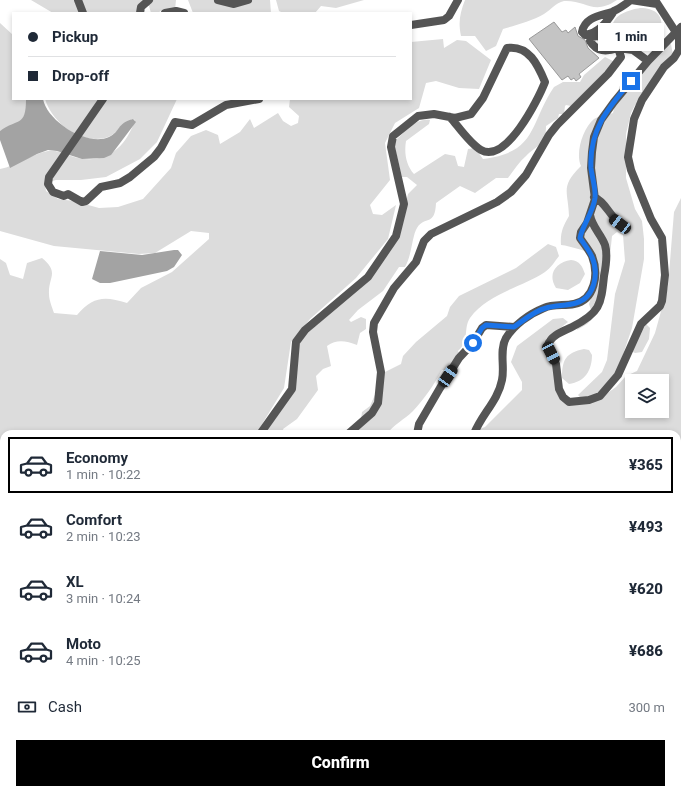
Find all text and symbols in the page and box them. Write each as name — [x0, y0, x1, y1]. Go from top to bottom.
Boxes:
callout: 1 min — [598, 23, 664, 51]
text: Pickup — [52, 28, 98, 46]
text: 1 min — [615, 29, 647, 44]
text: Drop-off — [52, 67, 109, 85]
route end — [622, 72, 640, 90]
car — [607, 212, 633, 236]
route start — [464, 334, 482, 352]
car — [540, 340, 562, 366]
car — [436, 363, 460, 389]
map controls — [625, 374, 669, 418]
button: layers — [625, 374, 669, 418]
icon: car — [18, 447, 54, 483]
text: Economy — [66, 449, 128, 467]
text: ¥365 — [629, 456, 663, 474]
text: 1 min · 10:22 — [66, 467, 141, 482]
icon: car — [18, 509, 54, 545]
text: Comfort — [66, 511, 122, 529]
text: ¥493 — [629, 518, 663, 536]
text: 2 min · 10:23 — [66, 529, 141, 544]
icon: car — [18, 571, 54, 607]
text: XL — [66, 573, 84, 591]
text: ¥620 — [629, 580, 663, 598]
text: 3 min · 10:24 — [66, 591, 141, 606]
icon: car — [18, 633, 54, 669]
text: Moto — [66, 635, 101, 653]
text: ¥686 — [629, 642, 663, 660]
text: 4 min · 10:25 — [66, 653, 141, 668]
icon: cash — [16, 696, 38, 718]
text: Cash — [48, 698, 82, 716]
text: 300 m — [628, 700, 665, 715]
button: Confirm — [16, 740, 665, 786]

